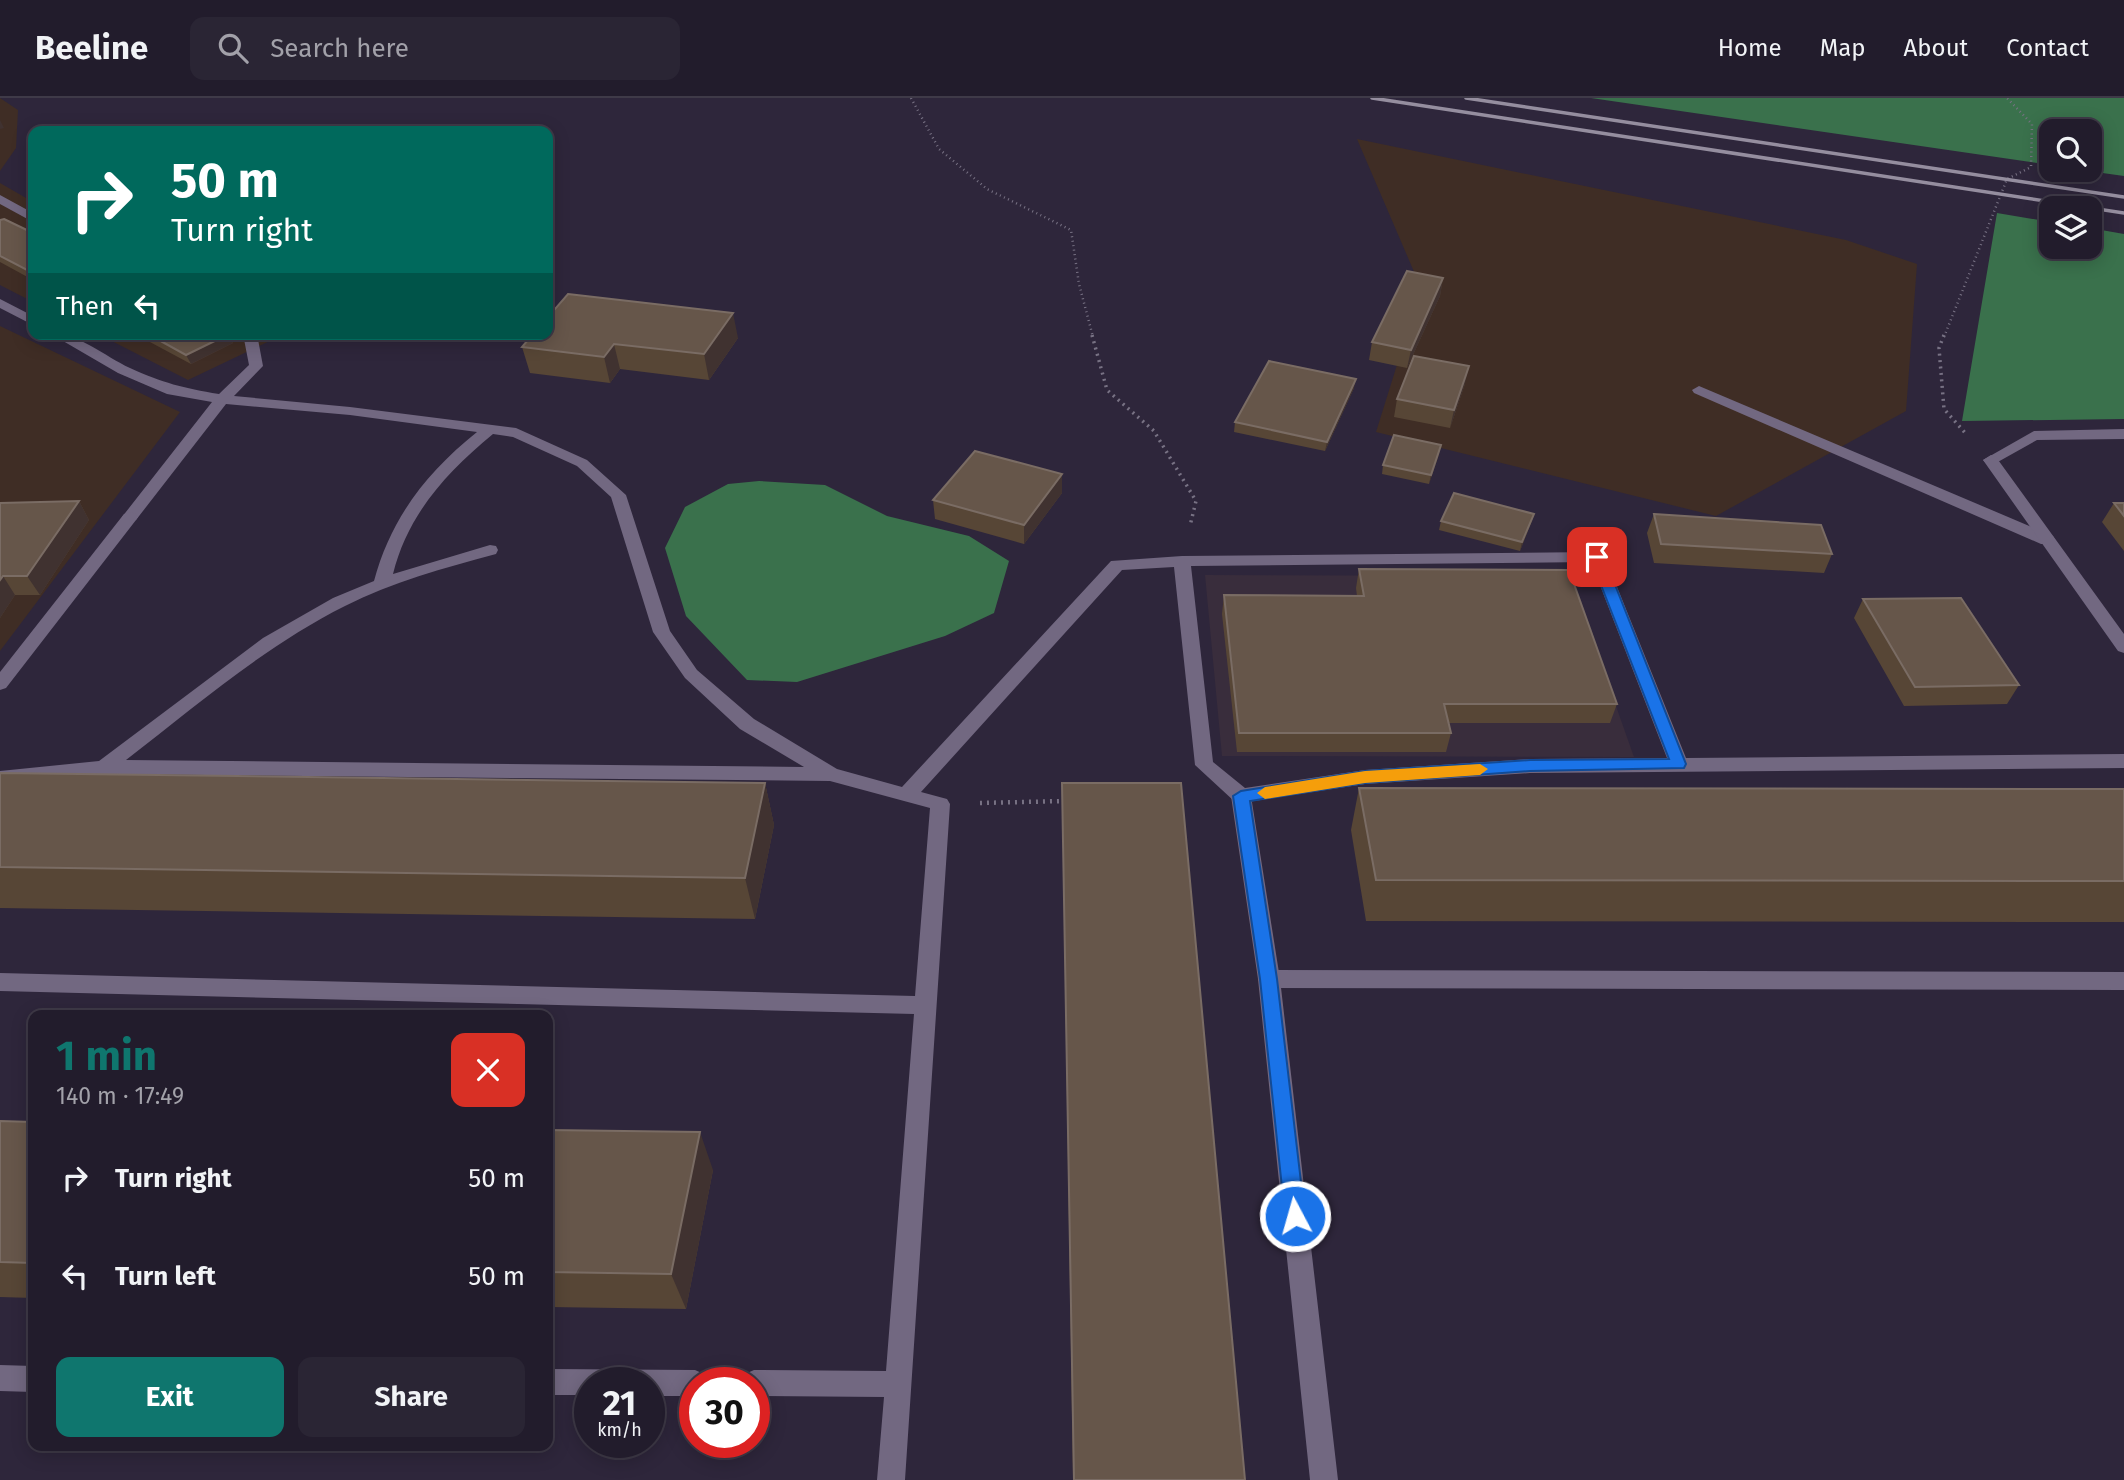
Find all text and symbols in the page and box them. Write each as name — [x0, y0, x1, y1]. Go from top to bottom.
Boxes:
search box — [190, 17, 680, 80]
text: Beeline — [35, 28, 148, 68]
icon: search — [214, 29, 252, 67]
text: Search here — [270, 33, 409, 64]
text: Home — [1718, 34, 1782, 62]
text: Map — [1820, 34, 1866, 62]
text: About — [1904, 34, 1968, 62]
text: Contact — [2006, 34, 2089, 62]
map controls — [2039, 119, 2102, 259]
button: search — [2039, 119, 2102, 182]
text: 50 m — [171, 151, 279, 210]
icon: right — [56, 154, 147, 245]
button: layers — [2039, 196, 2102, 259]
text: Turn right — [171, 211, 313, 249]
icon: left — [128, 287, 166, 325]
text: Then — [56, 291, 114, 322]
pin — [1567, 527, 1627, 587]
icon: arrive — [1578, 538, 1616, 576]
text: 1 min — [56, 1031, 157, 1081]
button: close — [451, 1033, 525, 1107]
text: 140 m · 17:49 — [56, 1082, 184, 1110]
icon: right — [56, 1159, 94, 1197]
text: Turn right — [115, 1163, 232, 1194]
text: 50 m — [468, 1163, 525, 1194]
position arrow — [1258, 1179, 1332, 1253]
icon: left — [56, 1257, 94, 1295]
text: Turn left — [115, 1261, 216, 1292]
text: 50 m — [468, 1261, 525, 1292]
button: Exit — [56, 1357, 284, 1437]
button: Share — [298, 1357, 525, 1437]
speed limit sign: 30 — [679, 1367, 770, 1458]
text: 21 — [603, 1382, 636, 1424]
text: km/h — [597, 1419, 642, 1441]

